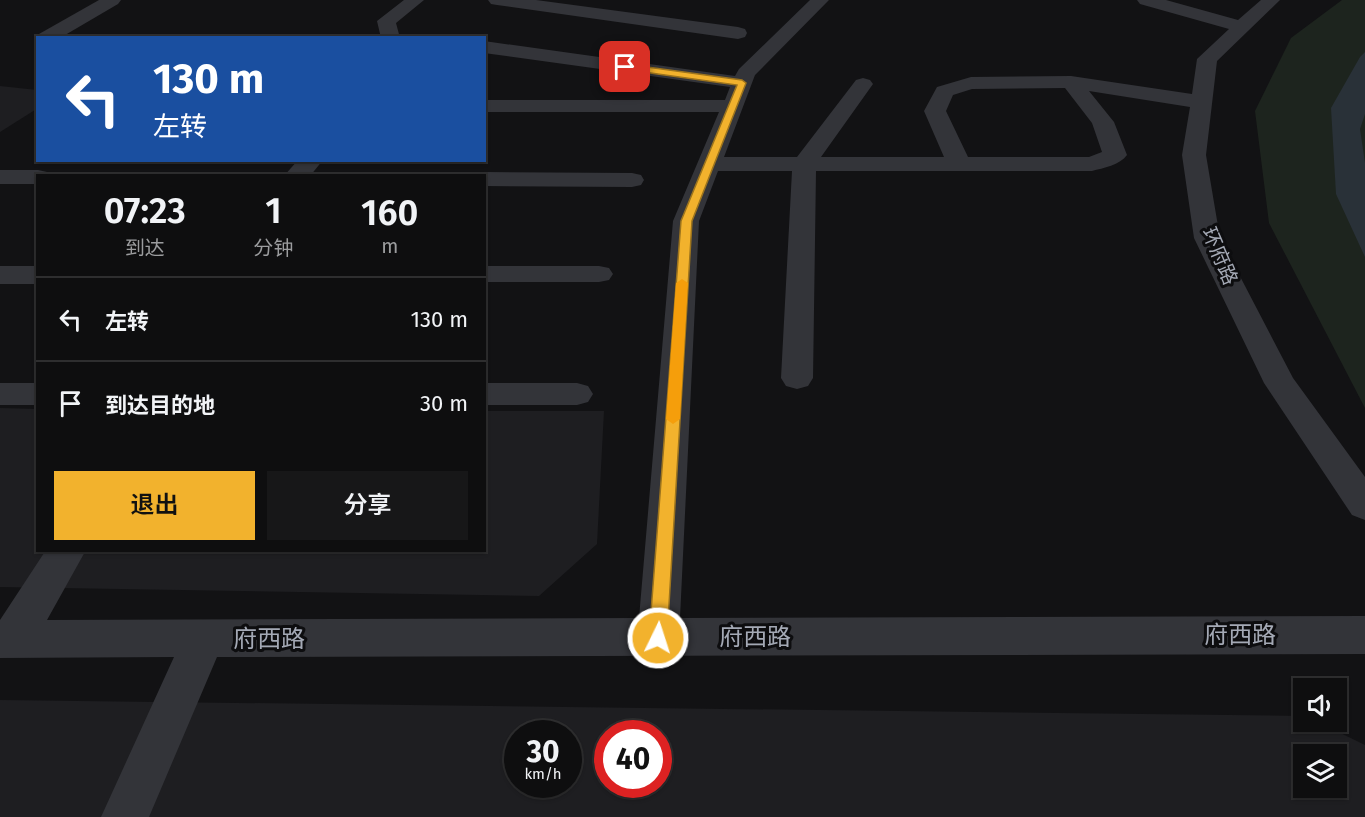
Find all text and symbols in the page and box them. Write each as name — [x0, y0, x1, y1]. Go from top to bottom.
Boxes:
pin — [599, 41, 650, 92]
icon: arrive — [608, 50, 641, 83]
text: 130 m — [153, 54, 264, 104]
icon: left — [54, 60, 132, 138]
text: 左转 — [153, 111, 207, 143]
text: 07:23 — [104, 189, 186, 233]
text: 1 — [265, 189, 282, 233]
text: 160 — [361, 191, 418, 235]
street label: 环府路 — [1197, 224, 1243, 288]
text: m — [381, 234, 398, 258]
text: 到达 — [125, 236, 165, 260]
text: 分钟 — [253, 236, 293, 260]
icon: left — [54, 303, 87, 336]
text: 130 m — [411, 306, 468, 333]
text: 左转 — [105, 308, 149, 335]
icon: arrive — [54, 387, 87, 420]
text: 30 m — [420, 390, 468, 417]
text: 到达目的地 — [105, 392, 215, 419]
button: 退出 — [54, 471, 255, 540]
button: 分享 — [267, 471, 468, 540]
position arrow — [626, 606, 690, 670]
street label: 府西路 — [1204, 621, 1276, 649]
street label: 府西路 — [719, 623, 791, 651]
street label: 府西路 — [233, 625, 305, 653]
map controls — [1293, 678, 1347, 798]
button: sound — [1293, 678, 1347, 732]
speed limit sign: 40 — [594, 720, 672, 798]
text: 30 — [526, 734, 560, 770]
button: layers — [1293, 744, 1347, 798]
text: km/h — [524, 765, 562, 783]

